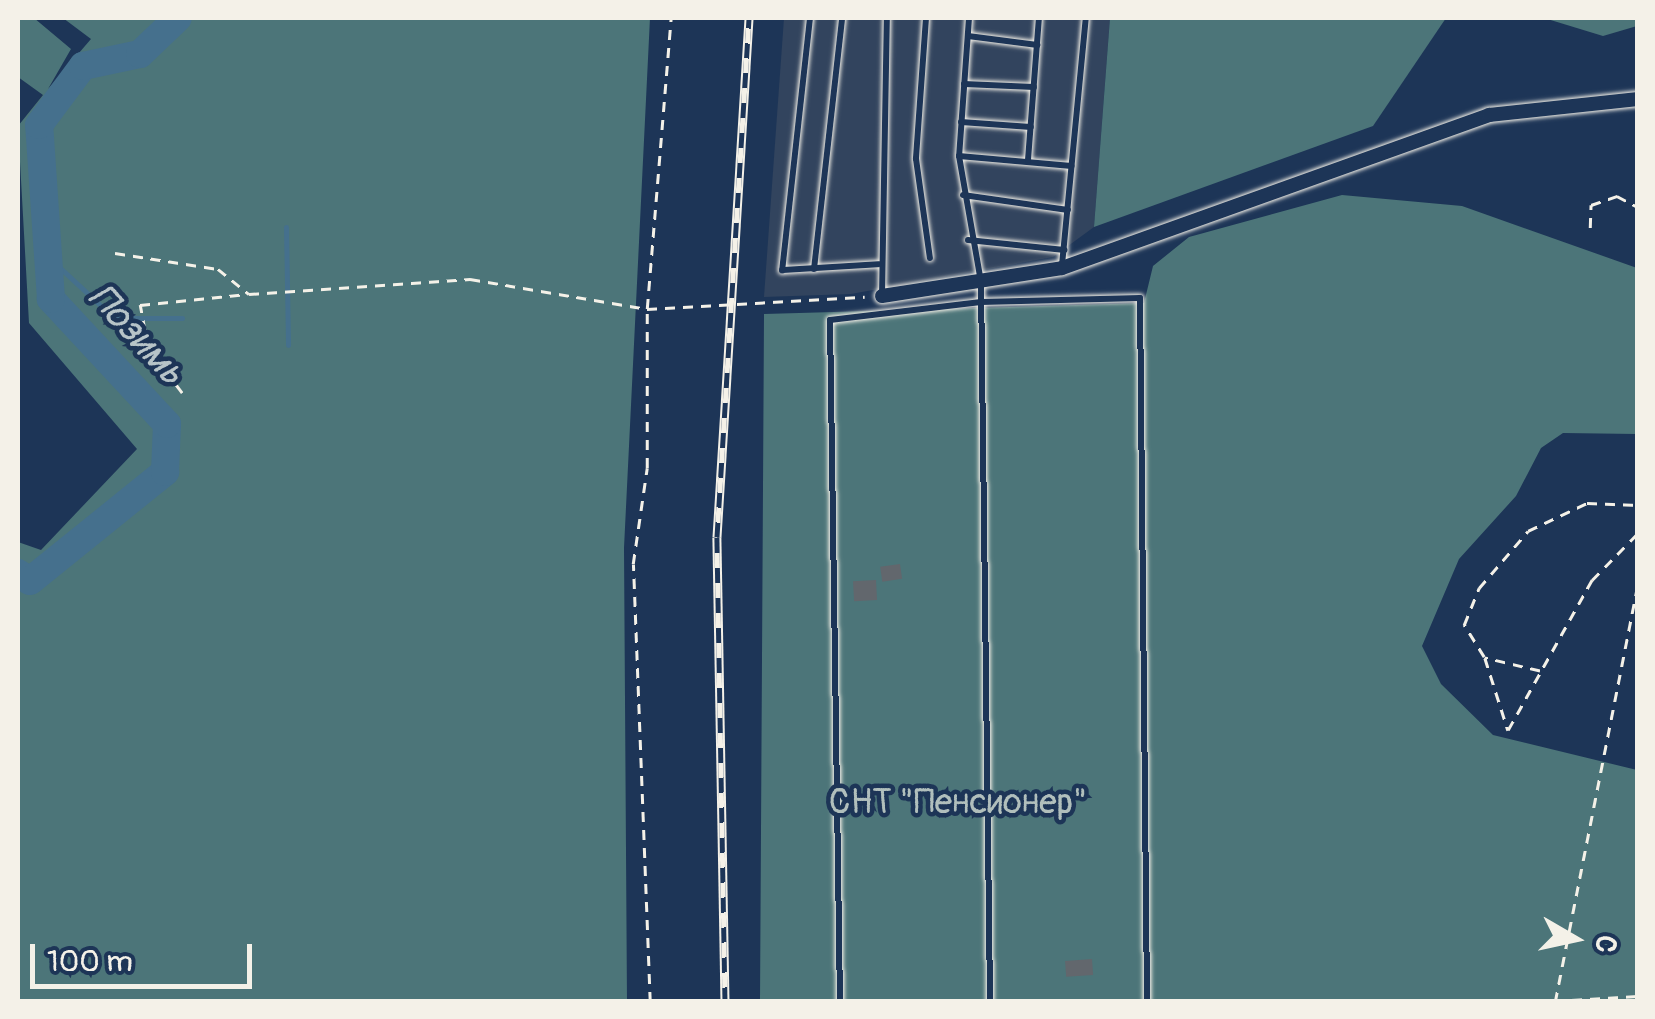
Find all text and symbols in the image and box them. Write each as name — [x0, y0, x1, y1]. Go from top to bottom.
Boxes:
water label: Позимь — [78, 275, 194, 395]
park label: СНТ "Пенсионер" — [829, 781, 1087, 823]
north arrow — [1525, 889, 1625, 989]
scale bar — [35, 924, 258, 986]
text: С — [1586, 932, 1624, 955]
text: 100 m — [47, 943, 133, 980]

